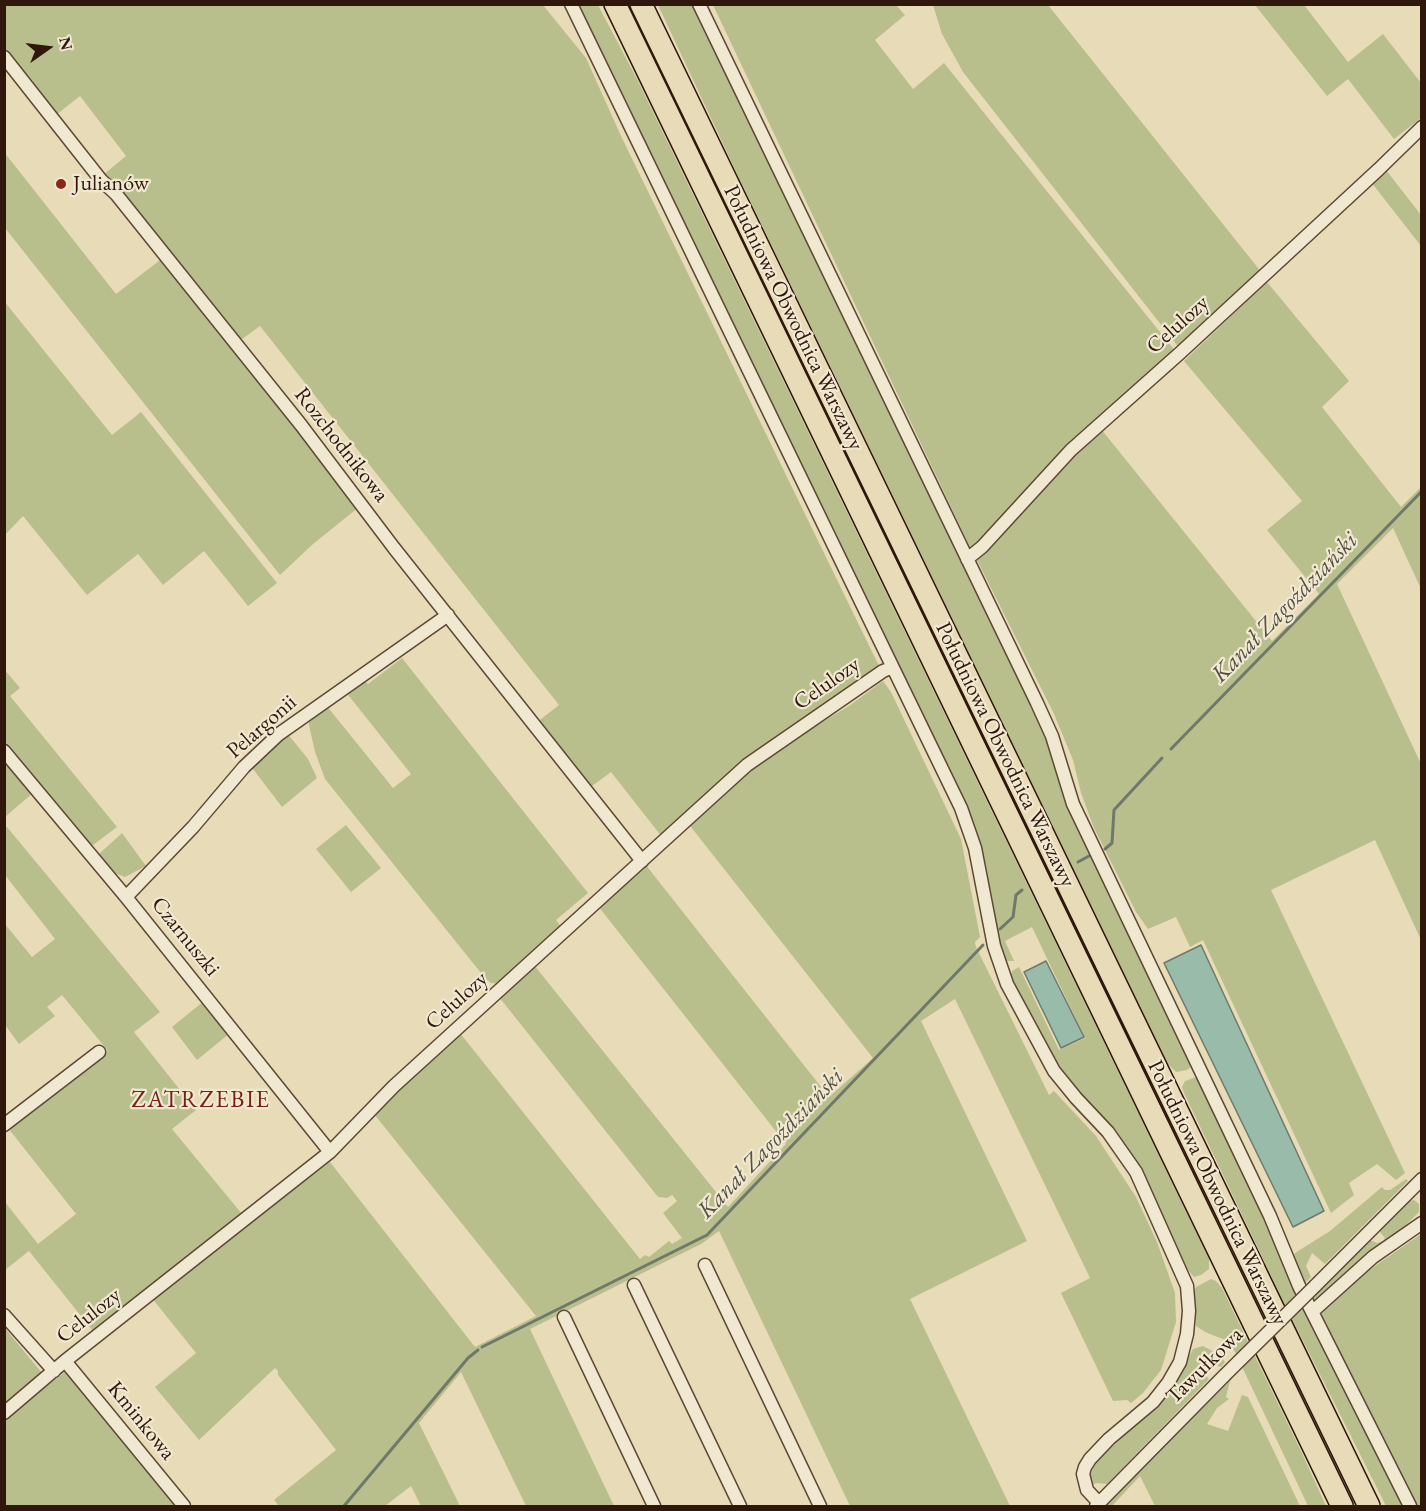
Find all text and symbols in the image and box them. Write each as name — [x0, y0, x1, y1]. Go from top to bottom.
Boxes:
north arrow — [18, 18, 78, 78]
text: N — [54, 35, 78, 52]
place label: Julianów — [73, 171, 149, 197]
marker: Julianów — [54, 177, 68, 191]
street label: Południowa Obwodnica Warszawy — [717, 181, 869, 455]
street label: Celulozy — [1141, 290, 1215, 360]
street label: Rozchodnikowa — [288, 382, 394, 508]
water label: Kanał Zagoździański — [1206, 527, 1364, 689]
street label: Południowa Obwodnica Warszawy — [929, 618, 1081, 892]
street label: Celulozy — [789, 652, 865, 716]
street label: Pelargonii — [222, 690, 302, 764]
street label: Czarnuszki — [145, 892, 225, 982]
street label: Celulozy — [420, 966, 494, 1036]
street label: Południowa Obwodnica Warszawy — [1141, 1056, 1293, 1330]
water label: Kanał Zagoździański — [692, 1063, 850, 1225]
district label: ZATRZEBIE — [131, 1086, 271, 1114]
street label: Celulozy — [51, 1283, 127, 1349]
street label: Tawułkowa — [1161, 1322, 1249, 1410]
street label: Kminkowa — [101, 1376, 181, 1466]

